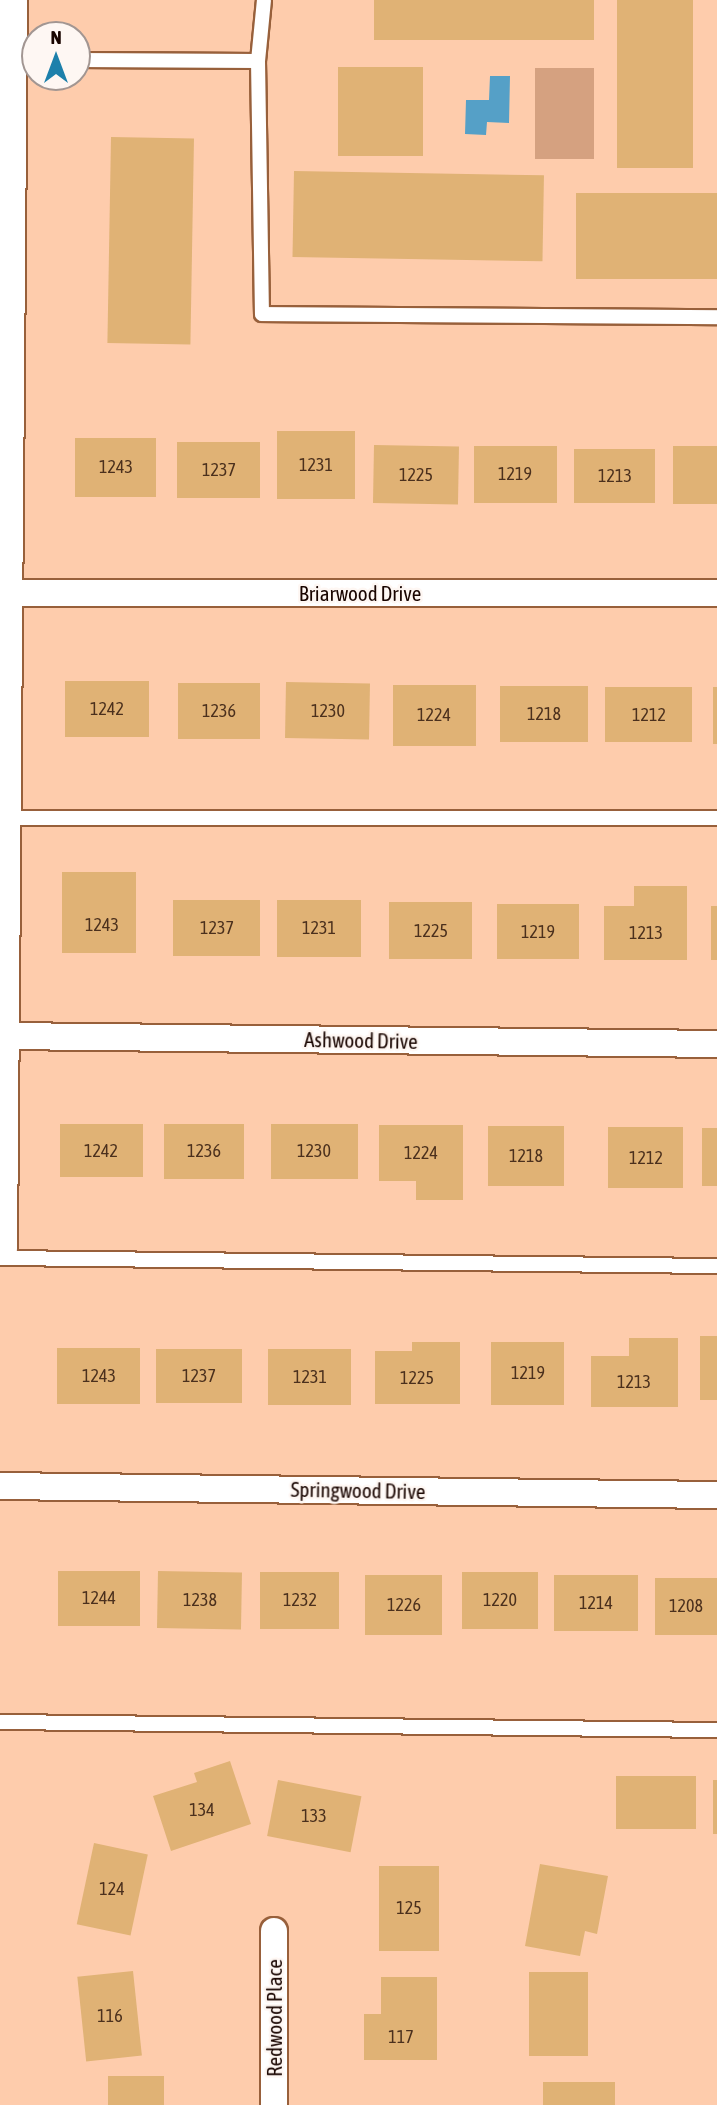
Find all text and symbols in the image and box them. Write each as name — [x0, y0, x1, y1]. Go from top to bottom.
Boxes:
north arrow — [21, 21, 91, 91]
text: N — [50, 26, 62, 48]
house number: 1231 — [299, 454, 333, 476]
house number: 1243 — [99, 456, 133, 478]
house number: 1237 — [202, 459, 236, 481]
house number: 1219 — [498, 463, 532, 485]
house number: 1225 — [399, 464, 433, 486]
house number: 1213 — [598, 465, 632, 487]
street label: Briarwood Drive — [299, 580, 421, 606]
house number: 1242 — [90, 698, 124, 720]
house number: 1236 — [202, 700, 236, 722]
house number: 1230 — [311, 700, 345, 722]
house number: 1218 — [527, 703, 561, 725]
house number: 1224 — [417, 704, 451, 726]
house number: 1212 — [632, 704, 666, 726]
house number: 1243 — [85, 914, 119, 936]
house number: 1237 — [200, 917, 234, 939]
house number: 1231 — [302, 917, 336, 939]
house number: 1225 — [414, 920, 448, 942]
house number: 1219 — [521, 921, 555, 943]
house number: 1213 — [629, 922, 663, 944]
street label: Ashwood Drive — [304, 1026, 418, 1054]
house number: 1242 — [84, 1140, 118, 1162]
house number: 1236 — [187, 1140, 221, 1162]
house number: 1230 — [297, 1140, 331, 1162]
house number: 1224 — [404, 1142, 438, 1164]
house number: 1218 — [509, 1145, 543, 1167]
house number: 1212 — [629, 1147, 663, 1169]
house number: 1219 — [511, 1362, 545, 1384]
house number: 1243 — [82, 1365, 116, 1387]
house number: 1237 — [182, 1365, 216, 1387]
house number: 1231 — [293, 1366, 327, 1388]
house number: 1225 — [400, 1367, 434, 1389]
house number: 1213 — [617, 1371, 651, 1393]
street label: Springwood Drive — [290, 1476, 426, 1504]
house number: 1244 — [82, 1587, 116, 1609]
house number: 1238 — [183, 1589, 217, 1611]
house number: 1232 — [283, 1589, 317, 1611]
house number: 1220 — [483, 1589, 517, 1611]
house number: 1214 — [579, 1592, 613, 1614]
house number: 1226 — [387, 1594, 421, 1616]
house number: 1208 — [669, 1595, 703, 1617]
house number: 134 — [189, 1799, 215, 1821]
house number: 133 — [301, 1805, 327, 1827]
house number: 124 — [99, 1878, 125, 1900]
house number: 125 — [396, 1897, 422, 1919]
street label: Redwood Place — [261, 1959, 287, 2077]
house number: 116 — [97, 2005, 123, 2027]
house number: 117 — [388, 2026, 414, 2048]

